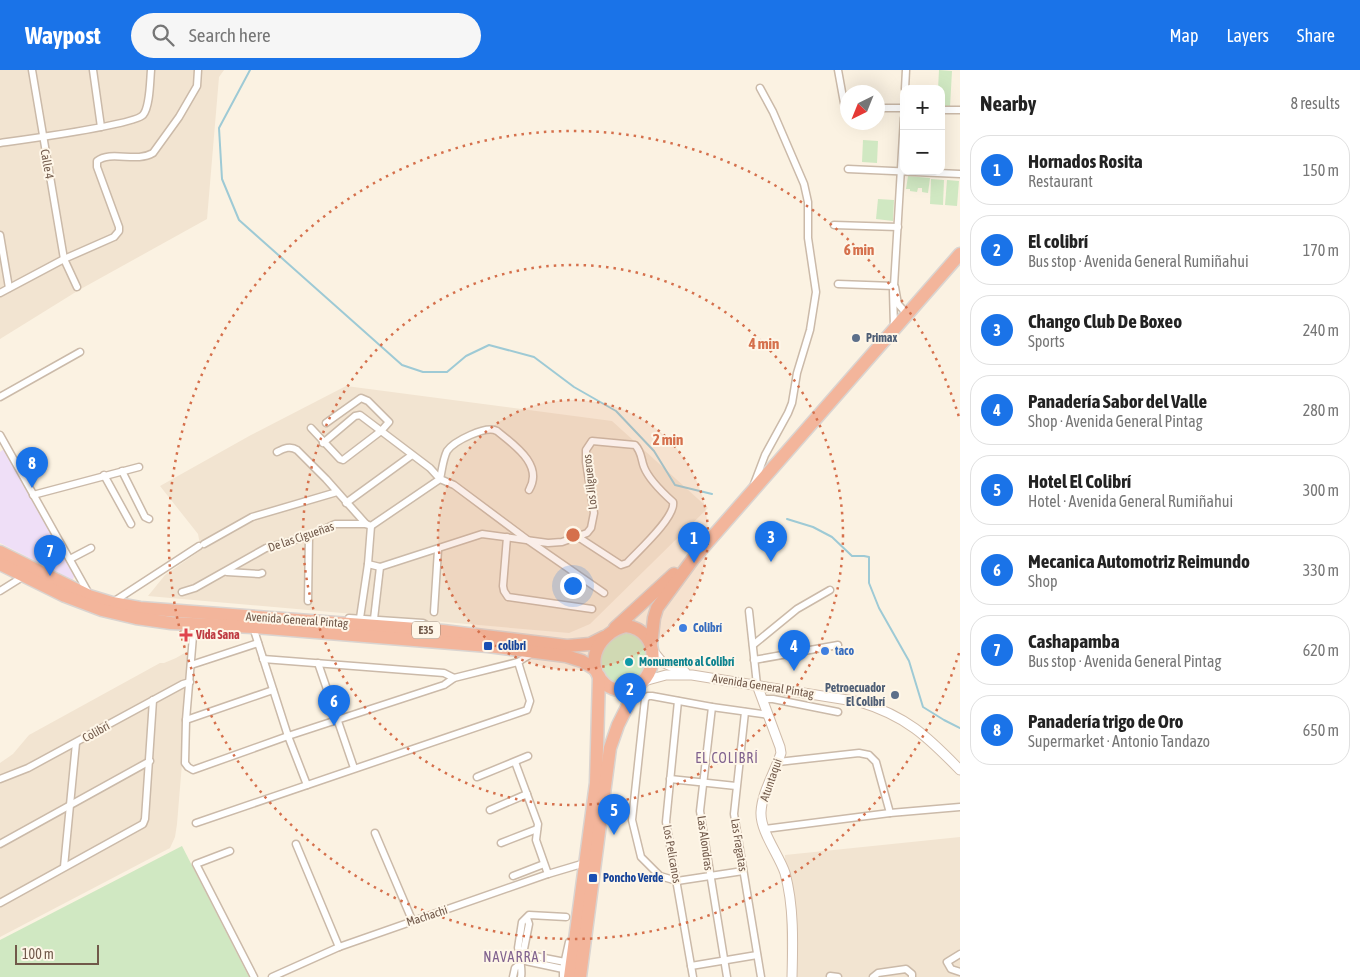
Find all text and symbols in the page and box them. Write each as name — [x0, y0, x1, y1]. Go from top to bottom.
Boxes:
search box — [131, 13, 481, 58]
icon: search — [149, 21, 177, 49]
text: Waypost — [25, 22, 101, 49]
text: Search here — [189, 24, 271, 46]
text: Map — [1169, 25, 1198, 46]
text: Layers — [1226, 25, 1269, 46]
text: Share — [1297, 25, 1335, 46]
north arrow — [840, 85, 885, 130]
map controls — [900, 85, 945, 175]
button: + — [900, 85, 945, 130]
text: Nearby — [980, 91, 1036, 115]
text: 8 results — [1290, 94, 1340, 112]
button: − — [900, 130, 945, 175]
street label: Calle 4 — [38, 148, 57, 180]
text: Hornados Rosita — [1028, 150, 1143, 172]
text: 1 — [993, 161, 1001, 179]
text: 150 m — [1303, 161, 1339, 179]
text: Restaurant — [1028, 172, 1093, 190]
text: El colibrí — [1028, 230, 1088, 252]
text: 6 min — [844, 241, 874, 258]
text: 2 — [993, 241, 1001, 259]
text: 170 m — [1303, 241, 1339, 259]
text: Bus stop · Avenida General Rumiñahui — [1028, 252, 1249, 270]
text: Chango Club De Boxeo — [1028, 310, 1182, 332]
text: 3 — [993, 321, 1001, 339]
text: 240 m — [1303, 321, 1339, 339]
place label: Primax — [866, 331, 897, 345]
marker: Primax — [850, 332, 862, 344]
text: Sports — [1028, 332, 1065, 350]
text: 4 min — [748, 335, 779, 352]
text: Panadería Sabor del Valle — [1028, 390, 1207, 412]
text: 4 — [993, 401, 1001, 419]
text: 280 m — [1303, 401, 1339, 419]
text: Shop · Avenida General Pintag — [1028, 412, 1203, 430]
text: 2 min — [653, 431, 683, 448]
pin: 8 — [16, 447, 48, 488]
street label: Los Jilgueros — [580, 454, 600, 510]
text: Hotel El Colibrí — [1028, 470, 1131, 492]
text: 5 — [993, 481, 1001, 499]
text: 300 m — [1303, 481, 1339, 499]
text: Hotel · Avenida General Rumiñahui — [1028, 492, 1233, 510]
street label: De las Cigueñas — [266, 519, 336, 555]
pin: 3 — [755, 521, 787, 562]
pin: 1 — [678, 522, 710, 563]
centre of rings — [564, 526, 582, 544]
pin: 7 — [34, 535, 66, 576]
text: Mecanica Automotriz Reimundo — [1028, 550, 1250, 572]
text: 6 — [993, 561, 1001, 579]
text: 330 m — [1303, 561, 1339, 579]
text: Shop — [1028, 572, 1058, 590]
your location — [560, 573, 586, 599]
street label: Avenida General Pintag — [245, 609, 350, 631]
place label: Colibrí — [693, 621, 722, 635]
road number: E35 — [412, 622, 440, 638]
marker: Colibrí — [677, 622, 689, 634]
place label: Vida Sana — [195, 628, 240, 642]
marker: Vida Sana — [180, 629, 192, 641]
pin: 4 — [778, 630, 810, 671]
text: Cashapamba — [1028, 630, 1120, 652]
place label: colibri — [498, 639, 526, 653]
marker: colibri — [482, 640, 494, 652]
text: 7 — [993, 641, 1001, 659]
text: 620 m — [1303, 641, 1339, 659]
place label: taco — [834, 644, 854, 658]
marker: taco — [819, 645, 831, 657]
text: Bus stop · Avenida General Pintag — [1028, 652, 1221, 670]
place label: Monumento al Colibrí — [639, 655, 734, 669]
marker: Monumento al Colibrí — [623, 656, 635, 668]
street label: Avenida General Pintag — [711, 671, 816, 701]
pin: 2 — [614, 673, 646, 714]
place label: Petroecuador El Colibrí — [825, 681, 885, 709]
pin: 6 — [318, 685, 350, 726]
marker: Petroecuador El Colibrí — [889, 689, 901, 701]
text: Panadería trigo de Oro — [1028, 710, 1184, 732]
street label: Colibrí — [80, 719, 112, 745]
text: 8 — [993, 721, 1001, 739]
text: 650 m — [1303, 721, 1339, 739]
text: Supermarket · Antonio Tandazo — [1028, 732, 1210, 750]
district label: EL COLIBRÍ — [695, 750, 759, 766]
street label: Atuntaqui — [757, 757, 785, 803]
pin: 5 — [598, 794, 630, 835]
street label: Las Alondras — [694, 815, 716, 871]
street label: Las Fragatas — [728, 818, 750, 872]
street label: Los Pelicanos — [660, 824, 684, 884]
place label: Poncho Verde — [603, 871, 664, 885]
marker: Poncho Verde — [587, 872, 599, 884]
street label: Machachi — [405, 903, 449, 929]
scale bar — [15, 942, 99, 965]
text: 100 m — [22, 946, 54, 962]
district label: NAVARRA I — [483, 949, 547, 965]

